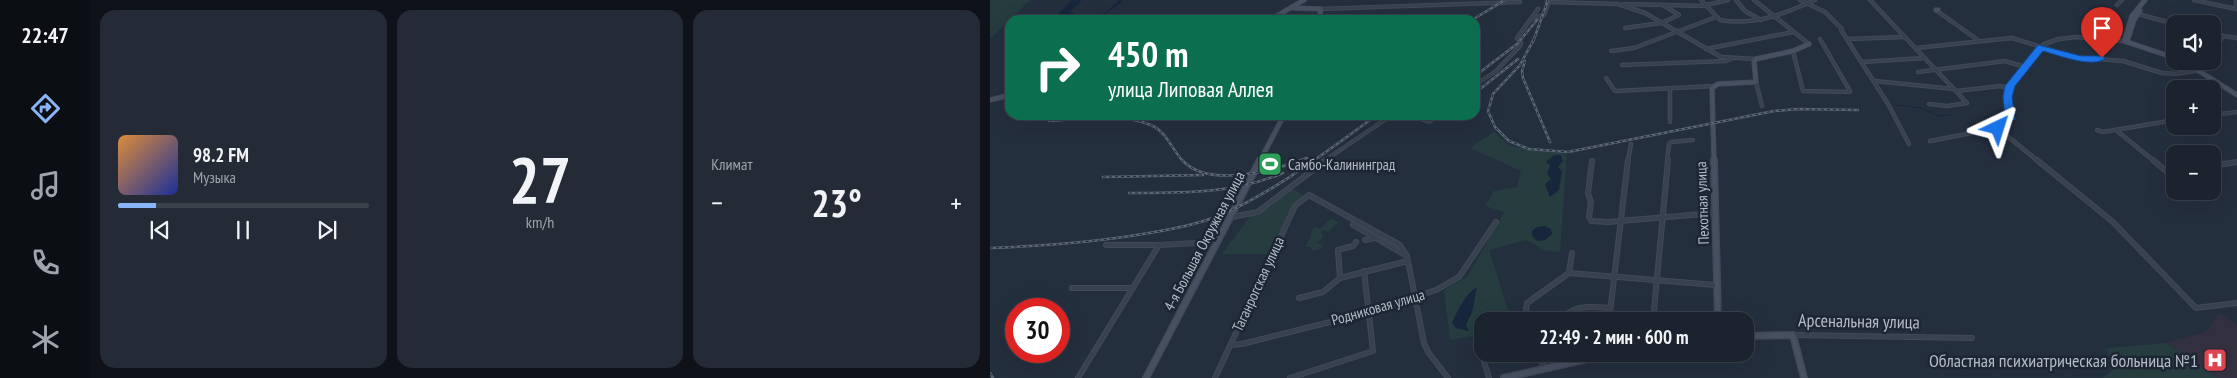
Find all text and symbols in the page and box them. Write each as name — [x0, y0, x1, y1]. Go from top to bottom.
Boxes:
pin — [2081, 7, 2123, 58]
icon: arrive — [2088, 14, 2116, 42]
map controls — [2166, 15, 2221, 200]
button: sound — [2166, 15, 2221, 70]
text: 22:47 — [21, 21, 69, 49]
text: 450 m — [1108, 31, 1189, 77]
icon: right — [1025, 35, 1090, 100]
text: улица Липовая Аллея — [1108, 75, 1273, 103]
button: + — [2166, 80, 2221, 135]
icon: directions — [28, 91, 63, 126]
position arrow — [1971, 101, 2023, 153]
text: 27 — [509, 137, 571, 221]
text: 98.2 FM — [193, 143, 249, 167]
button: − — [2166, 145, 2221, 200]
sports icon: Самбо-Калининград — [1257, 151, 1283, 177]
text: Климат — [711, 154, 753, 174]
place label: Самбо-Калининград — [1288, 155, 1396, 174]
street label: Пехотная улица — [1691, 161, 1713, 245]
text: Музыка — [193, 167, 236, 187]
icon: music — [28, 168, 63, 203]
street label: 4-я Большая Окружная улица — [1159, 168, 1249, 314]
text: 23° — [812, 178, 862, 227]
text: − — [711, 184, 723, 221]
text: + — [950, 184, 962, 221]
text: km/h — [526, 212, 554, 232]
icon: previous — [146, 216, 174, 244]
icon: pause — [229, 216, 257, 244]
icon: next — [313, 216, 341, 244]
street label: Таганрогская улица — [1228, 234, 1288, 334]
icon: phone — [28, 245, 63, 280]
street label: Родниковая улица — [1329, 285, 1427, 329]
speed limit sign: 30 — [1005, 298, 1070, 363]
street label: Арсенальная улица — [1798, 308, 1920, 334]
icon: climate — [28, 322, 63, 357]
text: 22:49 · 2 мин · 600 m — [1540, 325, 1688, 349]
hospital icon: Областная психиатрическая больница №1 — [2202, 347, 2228, 373]
place label: Областная психиатрическая больница №1 — [1929, 349, 2198, 372]

